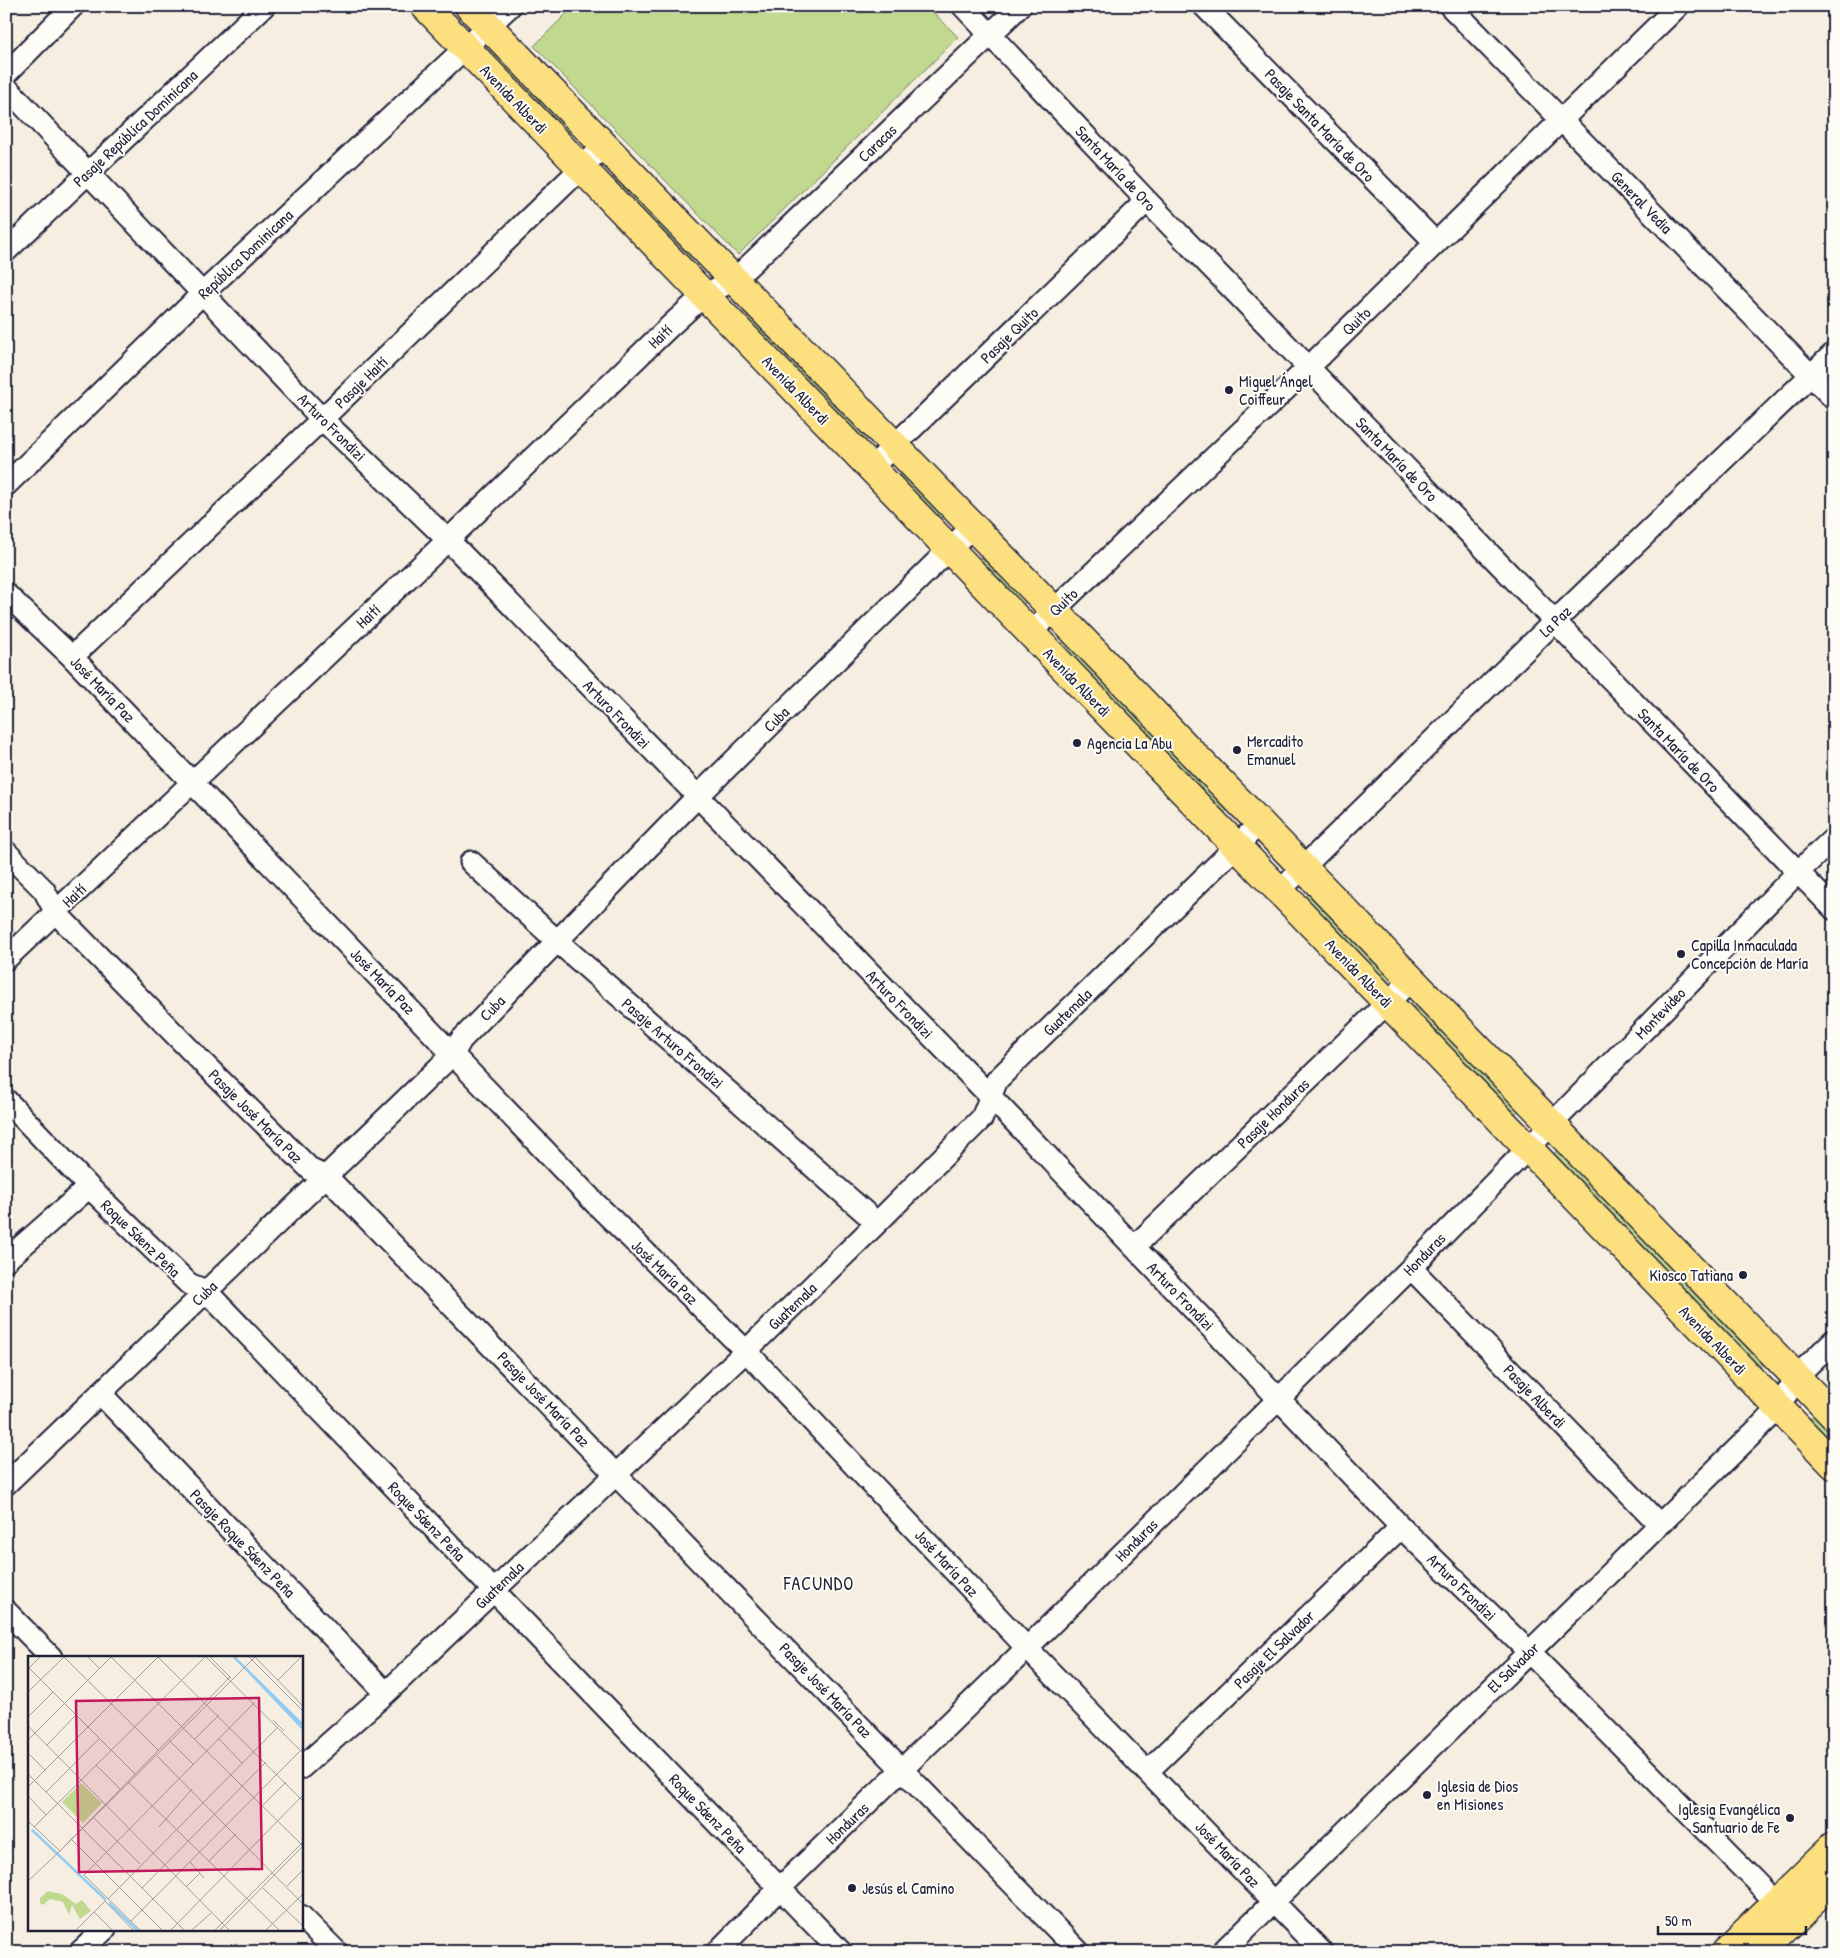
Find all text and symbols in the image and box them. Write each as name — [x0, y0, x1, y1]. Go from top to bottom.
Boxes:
street label: Avenida Alberdi — [475, 59, 553, 139]
street label: Pasaje Santa María de Oro — [1260, 63, 1380, 187]
street label: Pasaje República Dominicana — [68, 64, 202, 192]
street label: Caracas — [853, 119, 901, 167]
street label: Santa María de Oro — [1071, 120, 1162, 216]
street label: General Vedia — [1606, 166, 1678, 238]
street label: República Dominicana — [193, 204, 297, 304]
street label: Pasaje Quito — [975, 301, 1043, 368]
street label: Quito — [1337, 301, 1376, 340]
street label: Haití — [643, 319, 677, 353]
street label: Avenida Alberdi — [757, 350, 835, 430]
street label: Pasaje Haití — [329, 351, 393, 413]
place label: Miguel Ángel Coiffeur — [1239, 370, 1313, 410]
marker: Miguel Ángel Coiffeur — [1223, 384, 1235, 396]
street label: Arturo Frondizi — [293, 388, 371, 466]
street label: Santa María de Oro — [1351, 412, 1443, 506]
street label: Quito — [1044, 582, 1083, 621]
street label: Haití — [351, 599, 385, 633]
street label: La Paz — [1534, 600, 1576, 642]
street label: Avenida Alberdi — [1038, 642, 1116, 722]
street label: José María Paz — [66, 651, 140, 727]
street label: Arturo Frondizi — [578, 675, 656, 753]
street label: Cuba — [758, 701, 794, 737]
street label: Santa María de Oro — [1633, 703, 1725, 797]
place label: Mercadito Emanuel — [1247, 730, 1304, 770]
place label: Agencia La Abu — [1087, 732, 1173, 754]
marker: Agencia La Abu — [1071, 737, 1083, 749]
marker: Mercadito Emanuel — [1231, 744, 1243, 756]
street label: Haití — [57, 878, 91, 912]
street label: Avenida Alberdi — [1320, 933, 1398, 1013]
place label: Capilla Inmaculada Concepción de María — [1691, 934, 1808, 974]
street label: José María Paz — [346, 943, 420, 1019]
marker: Capilla Inmaculada Concepción de María — [1675, 948, 1687, 960]
street label: Arturo Frondizi — [861, 965, 939, 1043]
street label: Montevideo — [1630, 982, 1691, 1044]
street label: Guatemala — [1038, 983, 1096, 1041]
street label: Cuba — [474, 990, 510, 1026]
street label: Pasaje Arturo Frondizi — [617, 993, 729, 1093]
street label: Pasaje José María Paz — [204, 1064, 308, 1168]
street label: Pasaje Honduras — [1232, 1073, 1314, 1153]
street label: Roque Sáenz Peña — [96, 1194, 186, 1282]
street label: Honduras — [1398, 1228, 1450, 1280]
street label: José María Paz — [627, 1235, 703, 1309]
street label: Arturo Frondizi — [1142, 1257, 1220, 1335]
place label: Kiosco Tatiana — [1649, 1264, 1733, 1286]
marker: Kiosco Tatiana — [1737, 1269, 1749, 1281]
street label: Cuba — [186, 1275, 222, 1311]
street label: Guatemala — [763, 1277, 821, 1335]
street label: Avenida Alberdi — [1674, 1300, 1752, 1380]
street label: Pasaje José María Paz — [493, 1346, 595, 1452]
street label: Pasaje Alberdi — [1499, 1359, 1571, 1433]
street label: Roque Sáenz Peña — [383, 1476, 471, 1566]
street label: Pasaje Roque Sáenz Peña — [185, 1484, 301, 1602]
street label: Honduras — [1110, 1514, 1162, 1566]
street label: José María Paz — [910, 1524, 984, 1602]
street label: Arturo Frondizi — [1423, 1548, 1501, 1626]
street label: Guatemala — [470, 1556, 528, 1614]
district label: FACUNDO — [783, 1571, 854, 1596]
street label: Pasaje El Salvador — [1229, 1605, 1319, 1693]
street label: Pasaje José María Paz — [775, 1637, 877, 1743]
street label: El Salvador — [1482, 1637, 1544, 1697]
inset map — [28, 1656, 302, 1930]
street label: Roque Sáenz Peña — [664, 1768, 752, 1858]
place label: Iglesia de Dios en Misiones — [1437, 1775, 1518, 1815]
marker: Iglesia de Dios en Misiones — [1421, 1789, 1433, 1801]
street label: Honduras — [821, 1797, 873, 1849]
place label: Iglesia Evangélica Santuario de Fe — [1678, 1798, 1781, 1838]
marker: Iglesia Evangélica Santuario de Fe — [1784, 1812, 1796, 1824]
street label: José María Paz — [1191, 1816, 1265, 1892]
place label: Jesús el Camino — [862, 1877, 955, 1899]
marker: Jesús el Camino — [846, 1882, 858, 1894]
scale bar — [1658, 1903, 1805, 1935]
text: 50 m — [1665, 1910, 1692, 1931]

